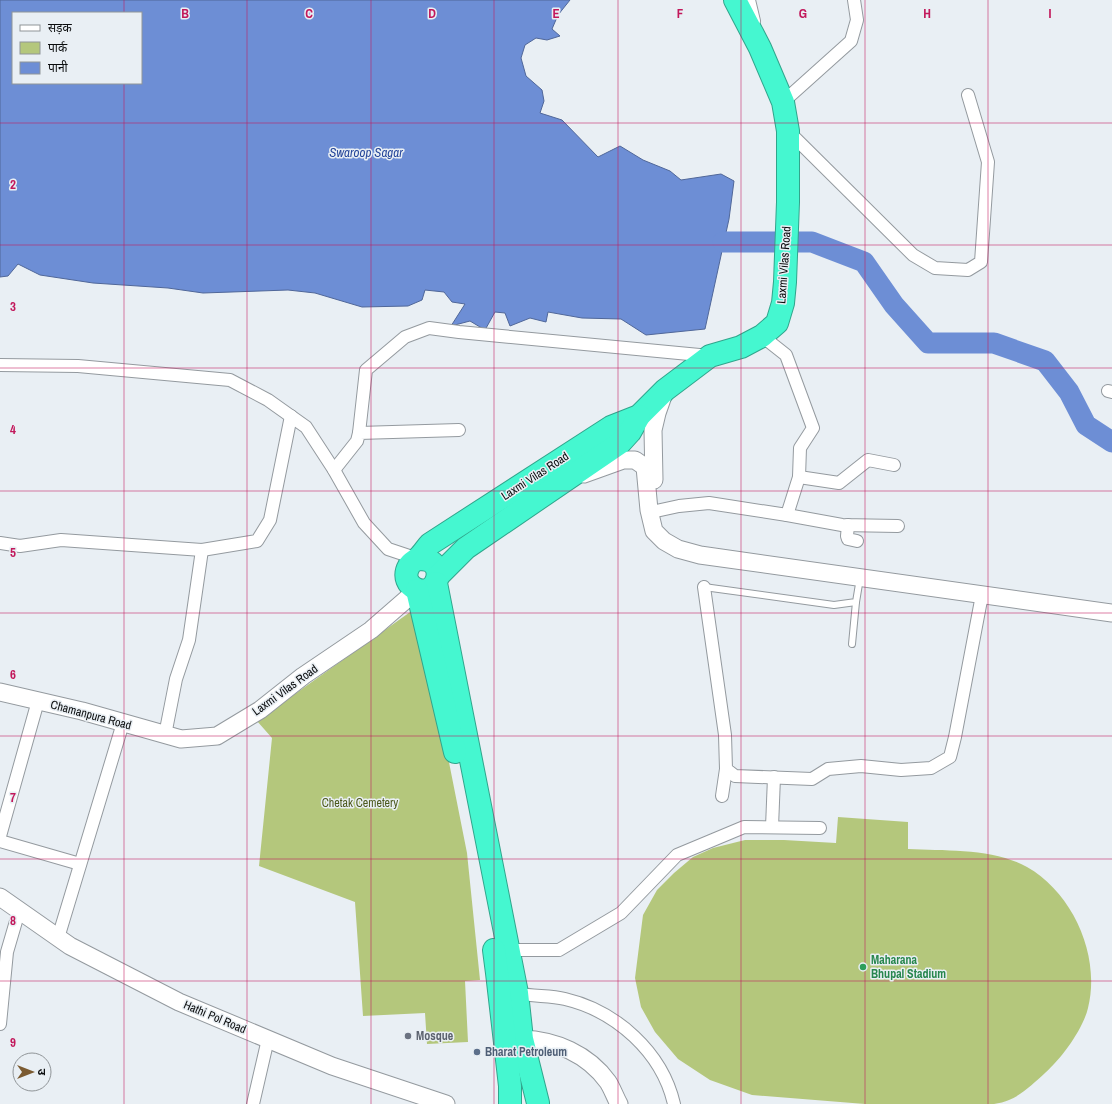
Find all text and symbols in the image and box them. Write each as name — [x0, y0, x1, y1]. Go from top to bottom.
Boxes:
text: B — [181, 5, 189, 22]
text: C — [305, 5, 313, 22]
text: D — [428, 5, 436, 22]
text: E — [552, 5, 560, 22]
text: F — [677, 5, 684, 22]
text: G — [799, 5, 807, 22]
text: H — [923, 5, 931, 22]
text: I — [1049, 5, 1052, 22]
legend — [12, 12, 142, 84]
text: सड़क — [48, 20, 73, 36]
text: पार्क — [48, 40, 68, 56]
text: पानी — [48, 60, 69, 76]
water label: Swaroop Sagar — [329, 144, 403, 161]
text: 2 — [10, 176, 16, 193]
street label: Laxmi Vilas Road — [773, 226, 795, 304]
text: 3 — [10, 298, 16, 315]
text: 4 — [10, 421, 16, 438]
street label: Laxmi Vilas Road — [498, 448, 572, 504]
text: 5 — [10, 544, 16, 561]
street label: Laxmi Vilas Road — [249, 661, 321, 719]
text: 6 — [10, 666, 16, 683]
street label: Chamanpura Road — [49, 697, 133, 733]
text: 7 — [10, 789, 16, 806]
park label: Chetak Cemetery — [322, 795, 398, 811]
text: 8 — [10, 912, 16, 929]
place label: Maharana Bhupal Stadium — [871, 952, 946, 982]
marker: Maharana Bhupal Stadium — [858, 962, 868, 972]
street label: Hathi Pol Road — [181, 997, 249, 1037]
place label: Mosque — [416, 1028, 454, 1044]
marker: Mosque — [403, 1031, 413, 1041]
text: 9 — [10, 1034, 16, 1051]
place label: Bharat Petroleum — [485, 1044, 567, 1060]
marker: Bharat Petroleum — [472, 1047, 482, 1057]
north arrow — [12, 1052, 52, 1092]
text: उ — [35, 1069, 49, 1076]

